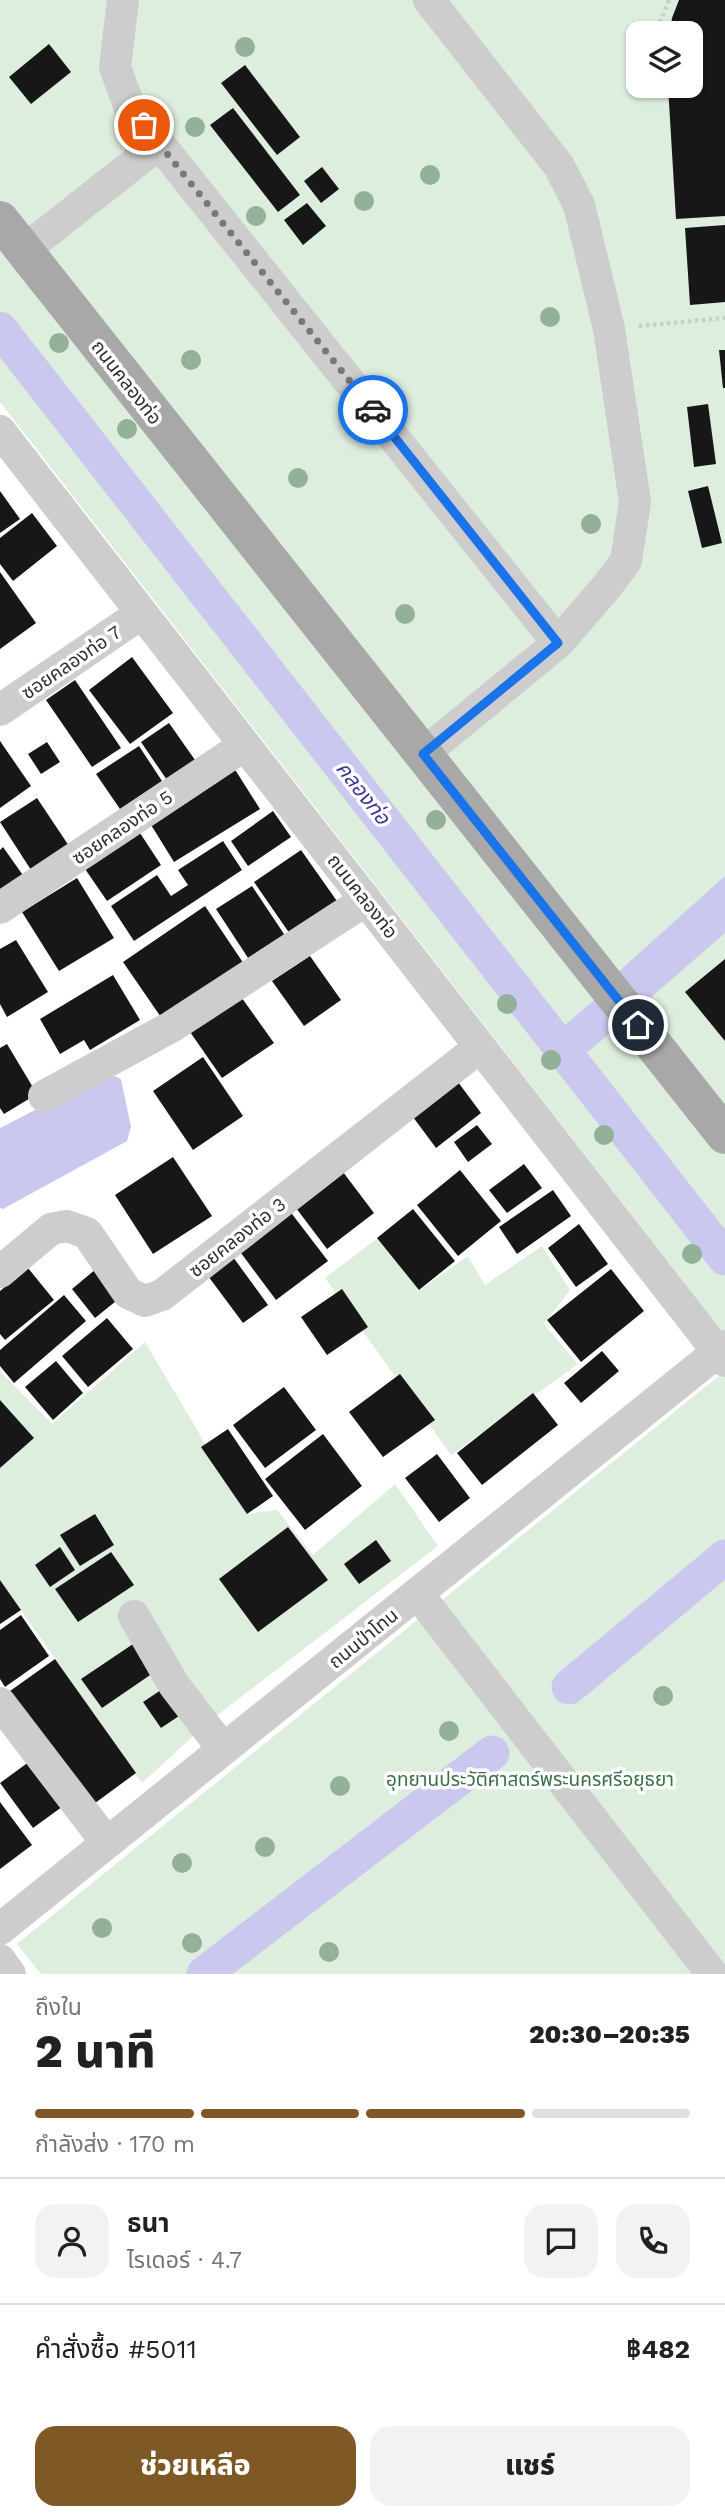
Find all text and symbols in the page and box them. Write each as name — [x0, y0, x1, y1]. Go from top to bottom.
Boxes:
map controls — [626, 21, 703, 98]
button: layers — [626, 21, 703, 98]
pin — [114, 95, 174, 155]
icon: bag — [125, 106, 163, 144]
street label: ถนนคลองท่อ — [87, 335, 167, 429]
courier — [338, 375, 408, 445]
icon: car — [354, 391, 392, 429]
street label: ซอยคลองท่อ 7 — [17, 621, 125, 704]
water label: คลองท่อ — [331, 756, 396, 830]
street label: ซอยคลองท่อ 5 — [68, 785, 177, 869]
street label: ถนนคลองท่อ — [323, 849, 403, 943]
pin — [608, 995, 668, 1055]
icon: home — [619, 1006, 657, 1044]
street label: ซอยคลองท่อ 3 — [184, 1192, 290, 1282]
street label: ถนนป่าโทน — [324, 1603, 403, 1673]
park label: อุทยานประวัติศาสตร์พระนครศรีอยุธยา — [386, 1768, 674, 1791]
text: ถึงใน — [35, 1994, 82, 2021]
text: 20:30–20:35 — [529, 2019, 690, 2049]
text: 2 นาที — [35, 2024, 156, 2078]
text: กำลังส่ง · 170 m — [35, 2131, 195, 2158]
button: person — [35, 2204, 109, 2278]
button: chat — [524, 2204, 598, 2278]
button: phone — [616, 2204, 690, 2278]
text: ธนา — [127, 2208, 170, 2238]
text: ไรเดอร์ · 4.7 — [127, 2247, 242, 2274]
text: คำสั่งซื้อ #5011 — [35, 2334, 197, 2364]
text: ฿482 — [626, 2334, 690, 2364]
button: ช่วยเหลือ — [35, 2426, 356, 2506]
button: แชร์ — [370, 2426, 690, 2506]

